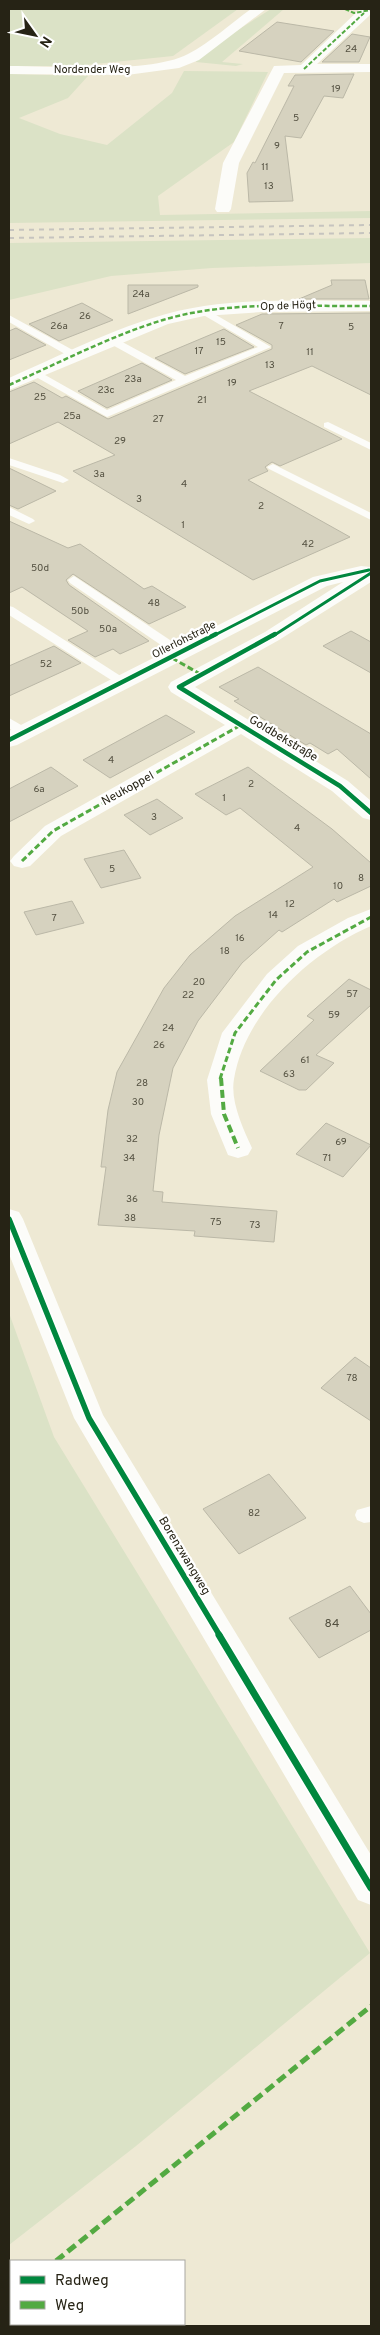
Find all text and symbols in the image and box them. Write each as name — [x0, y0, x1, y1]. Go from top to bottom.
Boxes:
north arrow — [10, 10, 60, 60]
text: N — [35, 32, 55, 50]
house number: 24 — [345, 43, 357, 56]
street label: Nordender Weg — [54, 63, 130, 77]
house number: 19 — [331, 83, 341, 96]
house number: 5 — [293, 112, 299, 125]
house number: 9 — [274, 140, 280, 153]
house number: 11 — [261, 161, 269, 174]
house number: 13 — [264, 180, 274, 193]
house number: 24a — [132, 288, 150, 301]
street label: Op de Högt — [260, 298, 316, 314]
house number: 26 — [79, 310, 91, 323]
house number: 26a — [50, 320, 68, 333]
house number: 7 — [278, 320, 284, 333]
house number: 5 — [348, 321, 354, 334]
house number: 15 — [216, 336, 226, 349]
house number: 17 — [195, 345, 203, 358]
house number: 11 — [306, 346, 314, 359]
house number: 13 — [265, 359, 275, 372]
house number: 23a — [124, 373, 142, 386]
house number: 19 — [227, 377, 237, 390]
house number: 23c — [97, 384, 115, 397]
house number: 25 — [34, 391, 46, 404]
house number: 21 — [197, 394, 207, 407]
house number: 25a — [63, 410, 81, 423]
house number: 27 — [152, 413, 164, 426]
house number: 29 — [114, 435, 126, 448]
house number: 3a — [93, 468, 105, 481]
house number: 4 — [181, 478, 187, 491]
house number: 3 — [136, 493, 142, 506]
house number: 2 — [258, 500, 264, 513]
house number: 1 — [181, 519, 185, 532]
house number: 42 — [302, 538, 314, 551]
house number: 50d — [31, 562, 49, 575]
house number: 48 — [148, 597, 160, 610]
house number: 50b — [71, 605, 89, 618]
street label: Ollerlohstraße — [150, 618, 218, 662]
house number: 50a — [99, 623, 117, 636]
house number: 52 — [40, 658, 52, 671]
street label: Goldbekstraße — [246, 712, 320, 766]
house number: 4 — [108, 754, 114, 767]
street label: Neukoppel — [99, 768, 157, 810]
house number: 2 — [248, 778, 254, 791]
house number: 6a — [33, 783, 45, 796]
house number: 1 — [222, 792, 226, 805]
house number: 3 — [151, 811, 157, 824]
house number: 4 — [294, 822, 300, 835]
house number: 5 — [109, 863, 115, 876]
house number: 8 — [358, 872, 364, 885]
house number: 10 — [333, 880, 343, 893]
house number: 12 — [285, 898, 295, 911]
house number: 14 — [268, 909, 278, 922]
house number: 7 — [51, 912, 57, 925]
house number: 16 — [235, 932, 245, 945]
house number: 18 — [220, 945, 230, 958]
house number: 20 — [193, 976, 205, 989]
house number: 57 — [346, 988, 358, 1001]
house number: 22 — [182, 989, 194, 1002]
house number: 59 — [328, 1009, 340, 1022]
house number: 24 — [162, 1022, 174, 1035]
house number: 26 — [153, 1039, 165, 1052]
house number: 61 — [300, 1054, 310, 1067]
house number: 63 — [283, 1068, 295, 1081]
house number: 28 — [136, 1077, 148, 1090]
house number: 30 — [132, 1096, 144, 1109]
house number: 32 — [126, 1133, 138, 1146]
house number: 69 — [335, 1136, 347, 1149]
house number: 34 — [123, 1152, 135, 1165]
house number: 71 — [322, 1152, 332, 1165]
house number: 36 — [126, 1193, 138, 1206]
house number: 38 — [124, 1212, 136, 1225]
house number: 75 — [210, 1216, 222, 1229]
house number: 73 — [249, 1219, 261, 1232]
house number: 78 — [346, 1372, 358, 1385]
house number: 82 — [248, 1507, 260, 1520]
street label: Borenzwangweg — [154, 1514, 214, 1598]
house number: 84 — [325, 1616, 339, 1632]
legend — [10, 2260, 185, 2325]
text: Radweg — [55, 2272, 109, 2291]
text: Weg — [55, 2297, 84, 2316]

